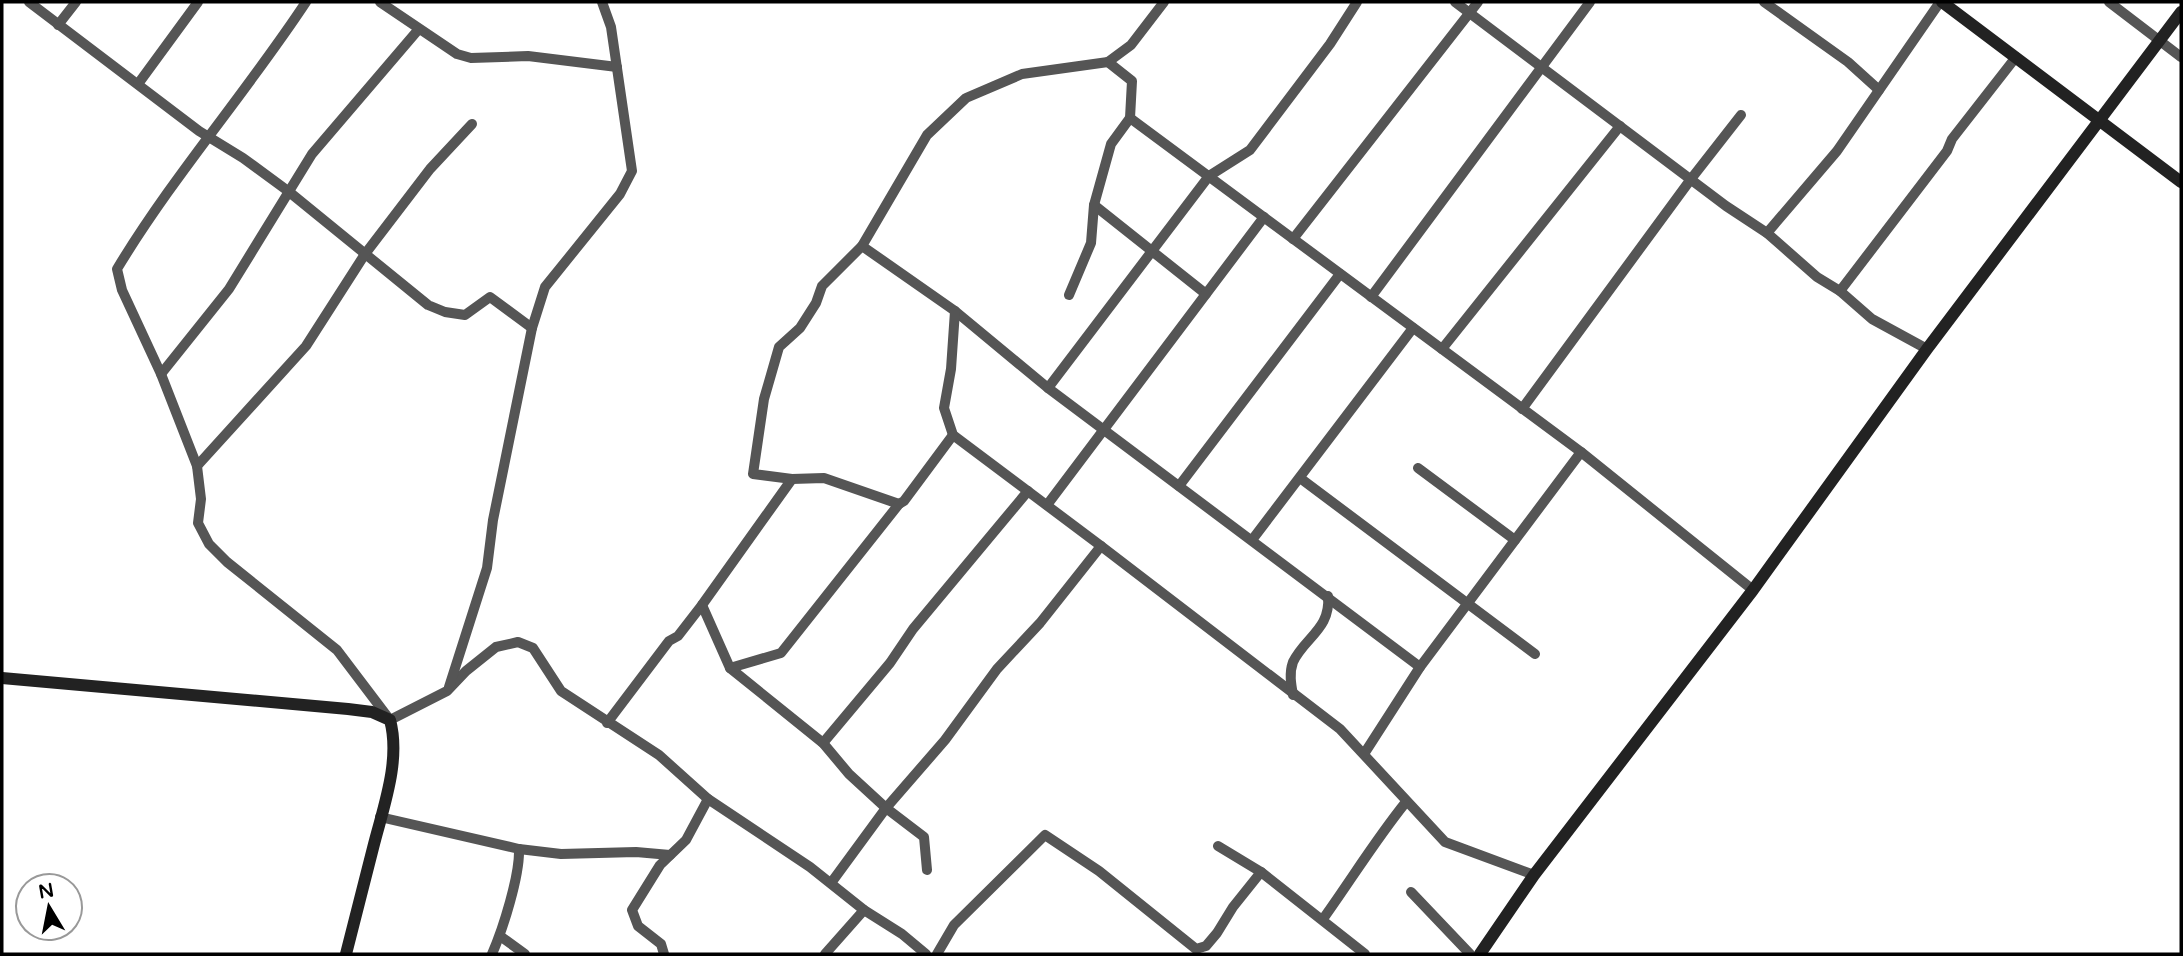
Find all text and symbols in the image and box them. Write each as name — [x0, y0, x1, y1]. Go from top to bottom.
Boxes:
north arrow — [14, 872, 84, 942]
text: N — [37, 879, 56, 903]

